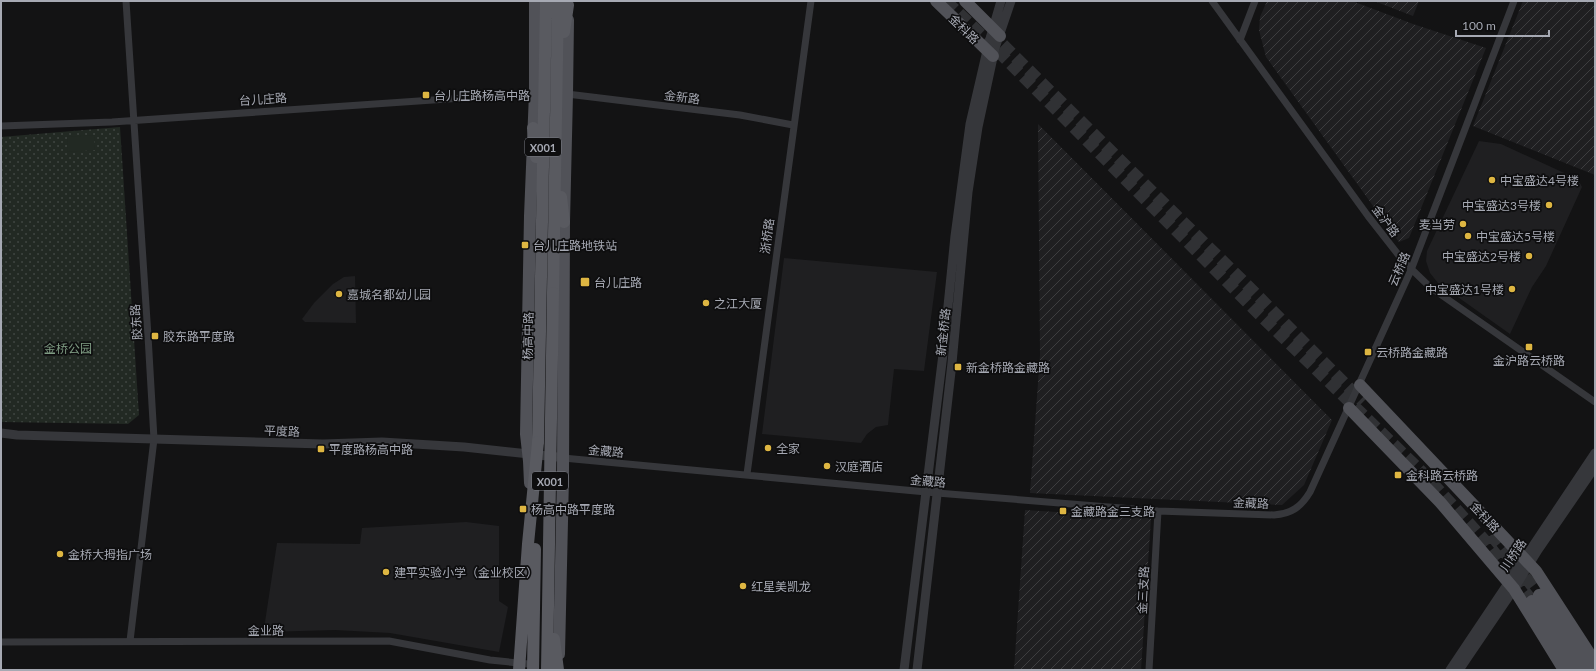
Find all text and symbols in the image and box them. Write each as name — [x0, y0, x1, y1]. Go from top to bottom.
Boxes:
street label: 金科路 — [946, 11, 982, 47]
scale bar — [1456, 12, 1549, 38]
text: 100 m — [1462, 18, 1496, 33]
street label: 金新路 — [663, 87, 701, 107]
place label: 台儿庄路杨高中路 — [434, 88, 530, 103]
street label: 台儿庄路 — [239, 90, 287, 108]
marker: 台儿庄路杨高中路 — [421, 90, 431, 100]
road number: X001 — [525, 138, 561, 156]
place label: 中宝盛达4号楼 — [1500, 173, 1579, 188]
marker: 中宝盛达4号楼 — [1487, 175, 1497, 185]
place label: 中宝盛达3号楼 — [1462, 198, 1541, 213]
marker: 中宝盛达3号楼 — [1544, 200, 1554, 210]
street label: 金沪路 — [1369, 202, 1403, 240]
street label: 浙桥路 — [757, 217, 777, 255]
place label: 麦当劳 — [1419, 217, 1455, 232]
marker: 麦当劳 — [1458, 219, 1468, 229]
place label: 中宝盛达5号楼 — [1476, 229, 1555, 244]
marker: 中宝盛达5号楼 — [1463, 231, 1473, 241]
place label: 台儿庄路地铁站 — [533, 238, 617, 253]
marker: 台儿庄路地铁站 — [520, 240, 530, 250]
street label: 云桥路 — [1385, 249, 1413, 289]
place label: 中宝盛达2号楼 — [1442, 249, 1521, 264]
marker: 中宝盛达2号楼 — [1524, 251, 1534, 261]
place label: 台儿庄路 — [594, 275, 642, 290]
marker: 台儿庄路 — [579, 276, 591, 288]
place label: 中宝盛达1号楼 — [1425, 282, 1504, 297]
marker: 中宝盛达1号楼 — [1507, 284, 1517, 294]
place label: 嘉城名都幼儿园 — [347, 287, 431, 302]
marker: 嘉城名都幼儿园 — [334, 289, 344, 299]
place label: 之江大厦 — [714, 296, 762, 311]
marker: 之江大厦 — [701, 298, 711, 308]
street label: 胶东路 — [127, 304, 145, 340]
street label: 新金桥路 — [933, 307, 953, 357]
street label: 杨高中路 — [520, 312, 536, 360]
place label: 胶东路平度路 — [163, 329, 235, 344]
marker: 胶东路平度路 — [150, 331, 160, 341]
park label: 金桥公园 — [44, 341, 92, 356]
marker: 金沪路云桥路 — [1524, 342, 1534, 352]
place label: 云桥路金藏路 — [1376, 345, 1448, 360]
marker: 云桥路金藏路 — [1363, 347, 1373, 357]
place label: 金沪路云桥路 — [1493, 353, 1565, 368]
place label: 新金桥路金藏路 — [966, 360, 1050, 375]
marker: 新金桥路金藏路 — [953, 362, 963, 372]
street label: 平度路 — [264, 423, 300, 439]
place label: 全家 — [776, 441, 800, 456]
place label: 平度路杨高中路 — [329, 442, 413, 457]
street label: 金藏路 — [587, 442, 625, 460]
marker: 全家 — [763, 443, 773, 453]
marker: 平度路杨高中路 — [316, 444, 326, 454]
place label: 汉庭酒店 — [835, 459, 883, 474]
marker: 汉庭酒店 — [822, 461, 832, 471]
place label: 金科路云桥路 — [1406, 468, 1478, 483]
marker: 金科路云桥路 — [1393, 470, 1403, 480]
road number: X001 — [532, 472, 568, 490]
street label: 金藏路 — [909, 472, 947, 490]
street label: 金藏路 — [1233, 495, 1269, 511]
street label: 金科路 — [1467, 499, 1503, 535]
place label: 杨高中路平度路 — [531, 502, 615, 517]
marker: 杨高中路平度路 — [518, 504, 528, 514]
place label: 金藏路金三支路 — [1071, 504, 1155, 519]
marker: 金藏路金三支路 — [1058, 506, 1068, 516]
street label: 川桥路 — [1497, 536, 1529, 574]
place label: 金桥大拇指广场 — [68, 547, 152, 562]
marker: 金桥大拇指广场 — [55, 549, 65, 559]
place label: 建平实验小学（金业校区） — [394, 565, 538, 580]
street label: 金三支路 — [1134, 566, 1152, 614]
marker: 建平实验小学（金业校区） — [381, 567, 391, 577]
place label: 红星美凯龙 — [751, 579, 811, 594]
marker: 红星美凯龙 — [738, 581, 748, 591]
street label: 金业路 — [248, 623, 284, 638]

